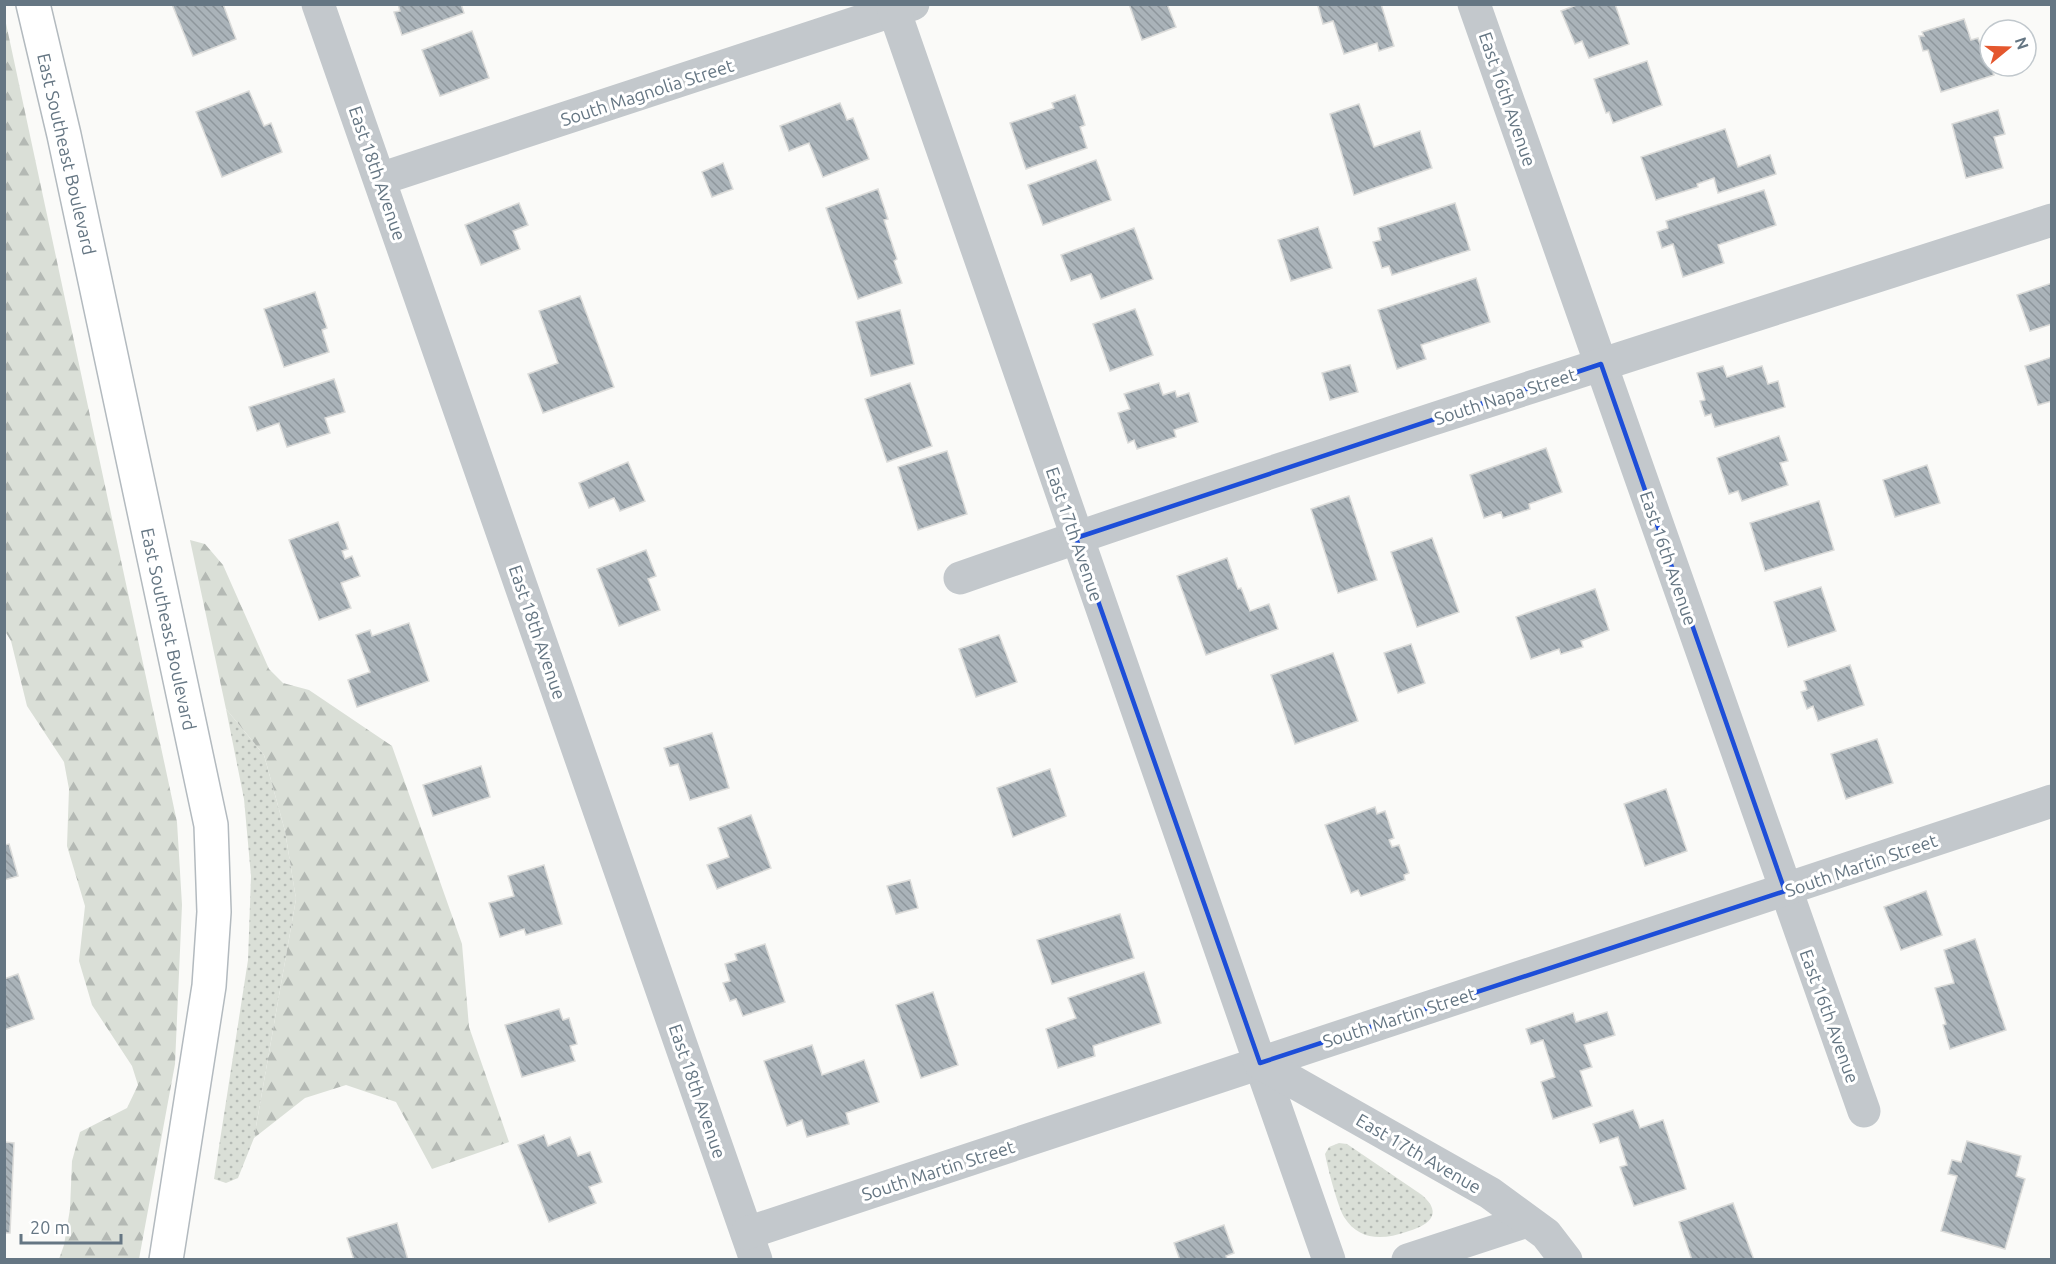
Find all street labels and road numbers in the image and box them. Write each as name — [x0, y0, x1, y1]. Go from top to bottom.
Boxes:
street label: East 16th Avenue — [1476, 29, 1540, 169]
street label: East Southeast Boulevard — [34, 51, 100, 257]
street label: South Magnolia Street — [558, 55, 736, 129]
street label: East 18th Avenue — [346, 103, 410, 243]
street label: South Napa Street — [1432, 364, 1578, 428]
street label: East 17th Avenue — [1043, 464, 1107, 604]
street label: East 16th Avenue — [1637, 488, 1701, 628]
street label: East Southeast Boulevard — [138, 526, 200, 732]
street label: East 18th Avenue — [506, 562, 570, 702]
street label: South Martin Street — [1782, 830, 1940, 900]
street label: East 16th Avenue — [1797, 946, 1863, 1086]
street label: South Martin Street — [1320, 983, 1478, 1051]
street label: East 18th Avenue — [666, 1021, 730, 1161]
street label: East 17th Avenue — [1353, 1109, 1485, 1197]
street label: South Martin Street — [859, 1136, 1017, 1204]

